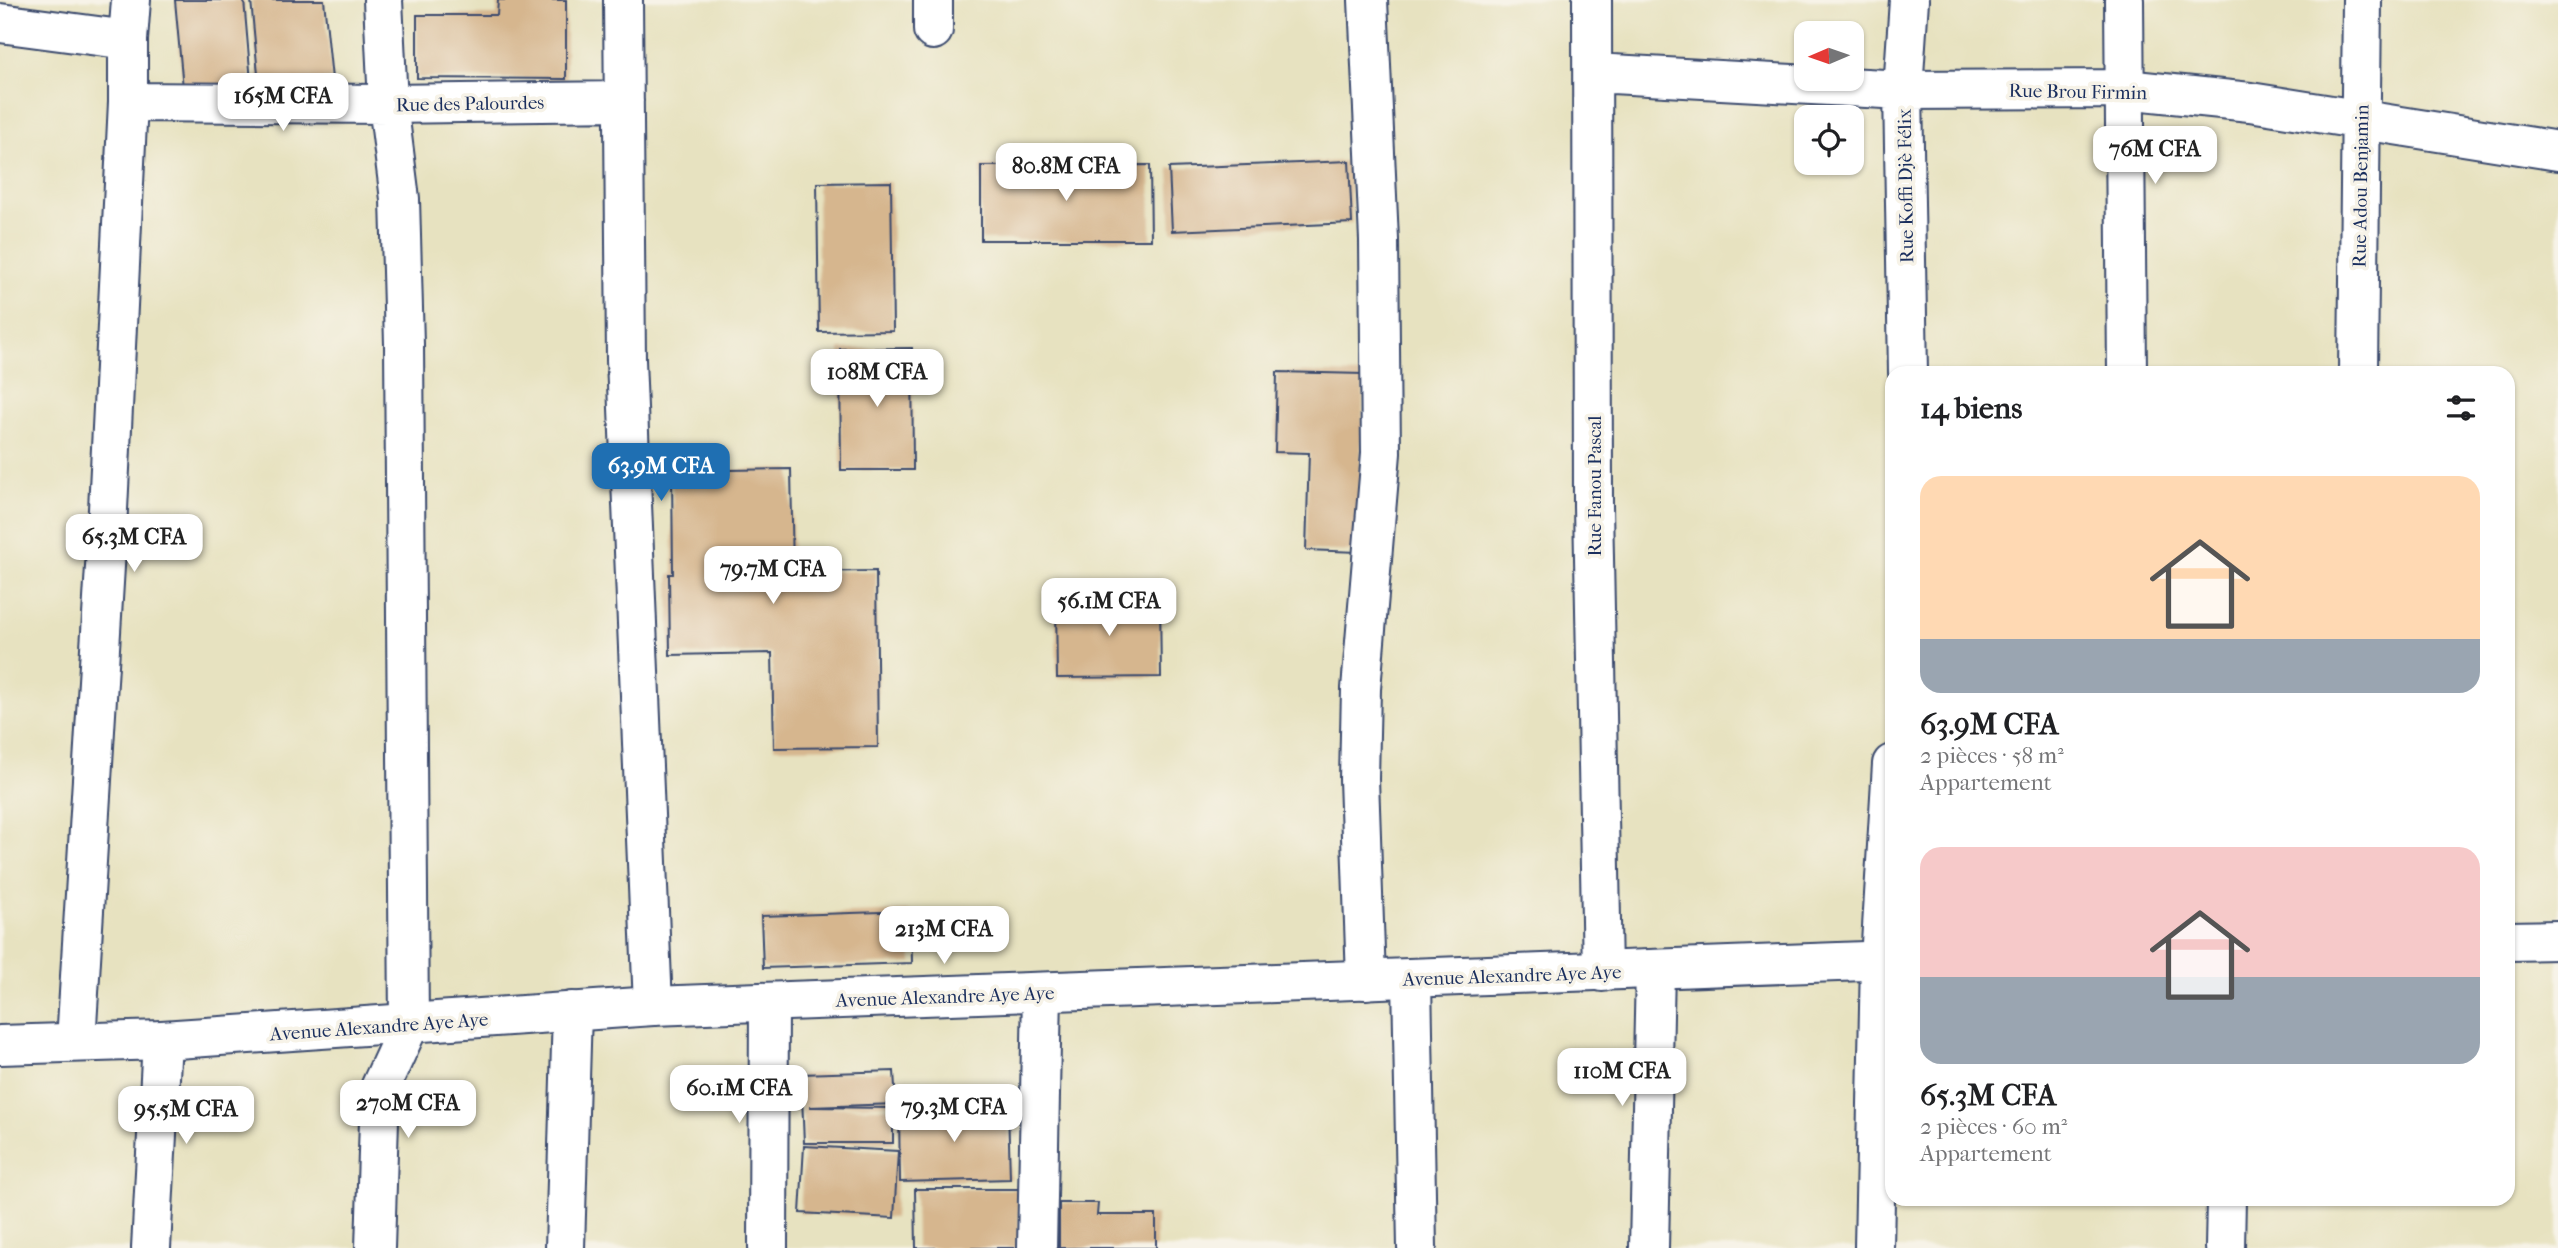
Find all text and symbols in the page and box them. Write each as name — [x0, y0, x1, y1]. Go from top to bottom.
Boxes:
north arrow — [1794, 21, 1864, 91]
map controls — [1794, 21, 1864, 175]
pin: 165M CFA — [211, 74, 355, 133]
street label: Rue Brou Firmin — [2009, 80, 2147, 104]
text: 165M CFA — [234, 82, 332, 109]
street label: Rue des Palourdes — [396, 92, 544, 116]
street label: Rue Adou Benjamin — [2349, 104, 2373, 268]
button: locate — [1794, 105, 1864, 175]
street label: Rue Koffi Djè Félix — [1894, 109, 1918, 263]
pin: 76M CFA — [2090, 127, 2220, 186]
text: 76M CFA — [2109, 135, 2201, 162]
pin: 80.8M CFA — [986, 144, 1146, 203]
text: 80.8M CFA — [1012, 152, 1120, 179]
pin: 108M CFA — [805, 350, 949, 409]
text: 108M CFA — [827, 358, 927, 385]
icon: filters — [2442, 389, 2480, 427]
text: 14 biens — [1920, 391, 2022, 426]
street label: Rue Fanou Pascal — [1584, 415, 1606, 557]
pin: 63.9M CFA — [581, 444, 741, 503]
text: 63.9M CFA — [608, 452, 714, 479]
pin: 65.3M CFA — [54, 514, 214, 574]
icon: home — [2137, 521, 2263, 647]
text: 65.3M CFA — [82, 523, 186, 550]
pin: 79.7M CFA — [693, 546, 853, 606]
text: 79.7M CFA — [720, 555, 826, 582]
pin: 56.1M CFA — [1029, 578, 1189, 638]
text: 56.1M CFA — [1057, 587, 1161, 614]
text: 63.9M CFA — [1920, 707, 2059, 742]
text: 2 pièces · 58 m² — [1920, 742, 2064, 769]
text: Appartement — [1920, 769, 2052, 796]
icon: home — [2137, 892, 2263, 1018]
pin: 213M CFA — [872, 906, 1016, 966]
text: 213M CFA — [895, 915, 993, 942]
street label: Avenue Alexandre Aye Aye — [1401, 961, 1622, 991]
street label: Avenue Alexandre Aye Aye — [834, 982, 1055, 1012]
street label: Avenue Alexandre Aye Aye — [268, 1008, 489, 1046]
pin: 110M CFA — [1550, 1048, 1694, 1108]
text: 110M CFA — [1573, 1057, 1671, 1084]
pin: 60.1M CFA — [659, 1066, 819, 1125]
text: 60.1M CFA — [686, 1074, 792, 1101]
text: 65.3M CFA — [1920, 1078, 2056, 1113]
pin: 270M CFA — [336, 1080, 480, 1140]
pin: 79.3M CFA — [874, 1084, 1034, 1144]
pin: 95.5M CFA — [106, 1086, 266, 1146]
text: 270M CFA — [356, 1089, 460, 1116]
text: 79.3M CFA — [901, 1093, 1007, 1120]
text: 95.5M CFA — [134, 1095, 238, 1122]
text: 2 pièces · 60 m² — [1920, 1113, 2067, 1140]
text: Appartement — [1920, 1140, 2052, 1167]

